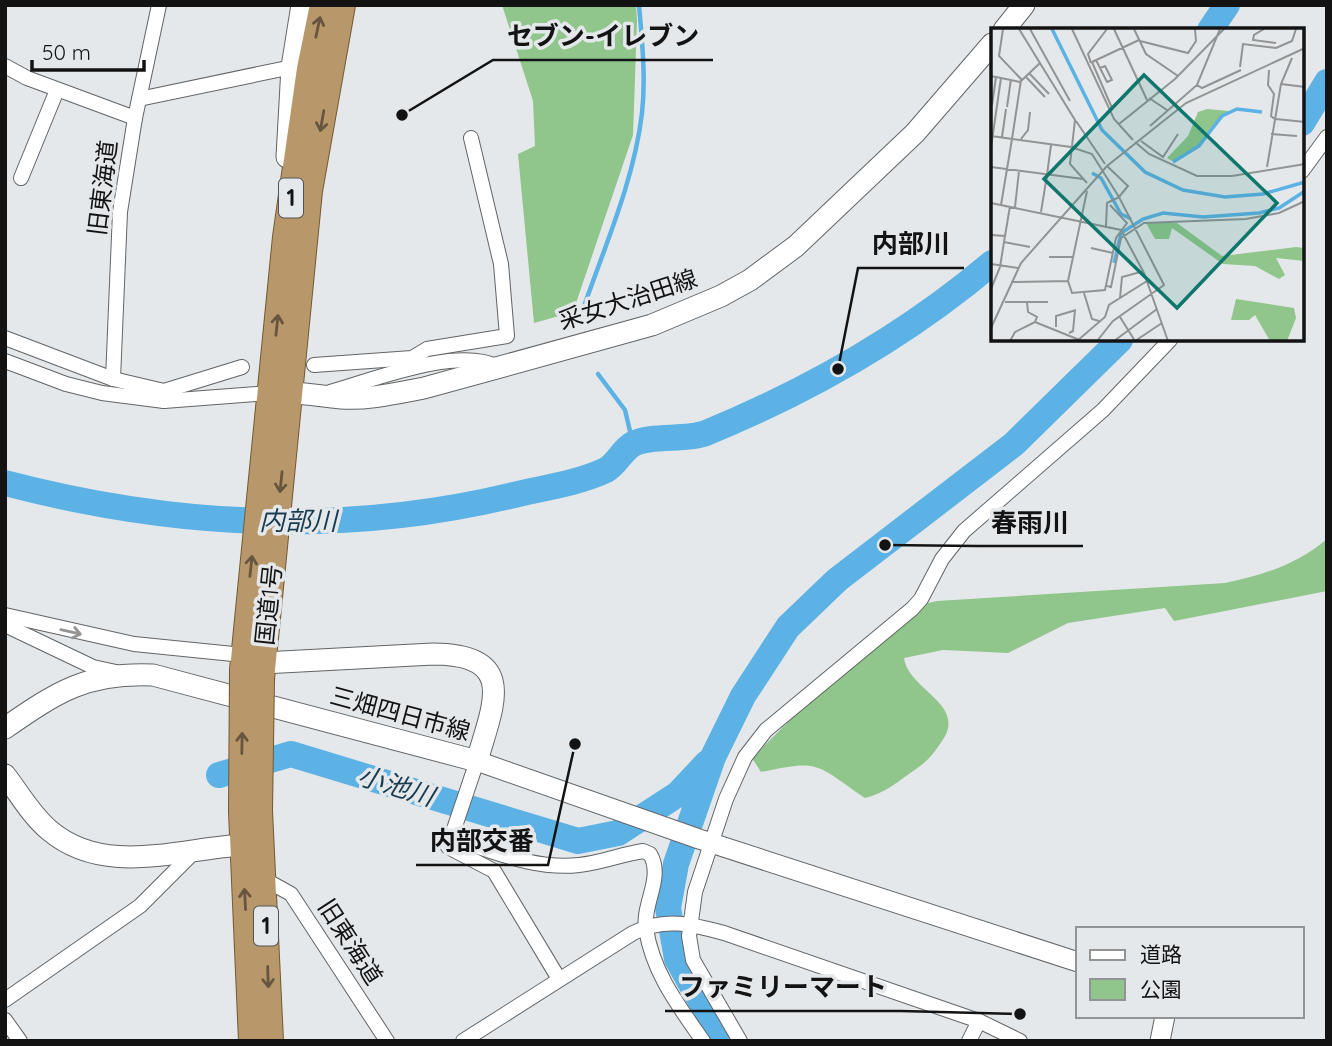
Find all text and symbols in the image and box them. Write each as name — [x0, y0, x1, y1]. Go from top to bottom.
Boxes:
callout: セブン-イレブン — [493, 13, 713, 60]
one-way arrow — [311, 16, 325, 39]
text: セブン-イレブン — [507, 19, 699, 52]
scale bar — [32, 28, 144, 72]
inset map — [991, 28, 1304, 341]
text: 50 m — [42, 39, 91, 65]
one-way arrow — [315, 109, 328, 132]
street label: 旧東海道 — [81, 138, 123, 237]
road number: 1 — [279, 178, 303, 218]
callout: 内部川 — [858, 221, 964, 268]
text: 内部川 — [872, 227, 950, 260]
street label: 采女大治田線 — [555, 263, 701, 336]
one-way arrow — [270, 314, 283, 337]
one-way arrow — [275, 470, 288, 493]
callout: 春雨川 — [977, 499, 1083, 546]
water label: 内部川 — [259, 504, 340, 537]
text: 春雨川 — [991, 506, 1069, 539]
one-way arrow — [245, 556, 258, 578]
street label: 国道1号 — [249, 563, 287, 647]
one-way arrow — [59, 626, 82, 639]
street label: 三畑四日市線 — [327, 680, 474, 746]
one-way arrow — [235, 732, 248, 755]
water label: 小池川 — [354, 758, 441, 814]
callout: 内部交番 — [416, 818, 548, 865]
text: 内部交番 — [430, 824, 534, 857]
one-way arrow — [238, 888, 251, 911]
street label: 旧東海道 — [312, 893, 390, 990]
road number: 1 — [254, 906, 278, 945]
legend — [1076, 927, 1304, 1018]
text: 道路 — [1140, 941, 1182, 967]
callout: ファミリーマート — [665, 964, 901, 1011]
one-way arrow — [262, 965, 275, 988]
text: ファミリーマート — [679, 970, 887, 1003]
text: 公園 — [1140, 976, 1182, 1002]

